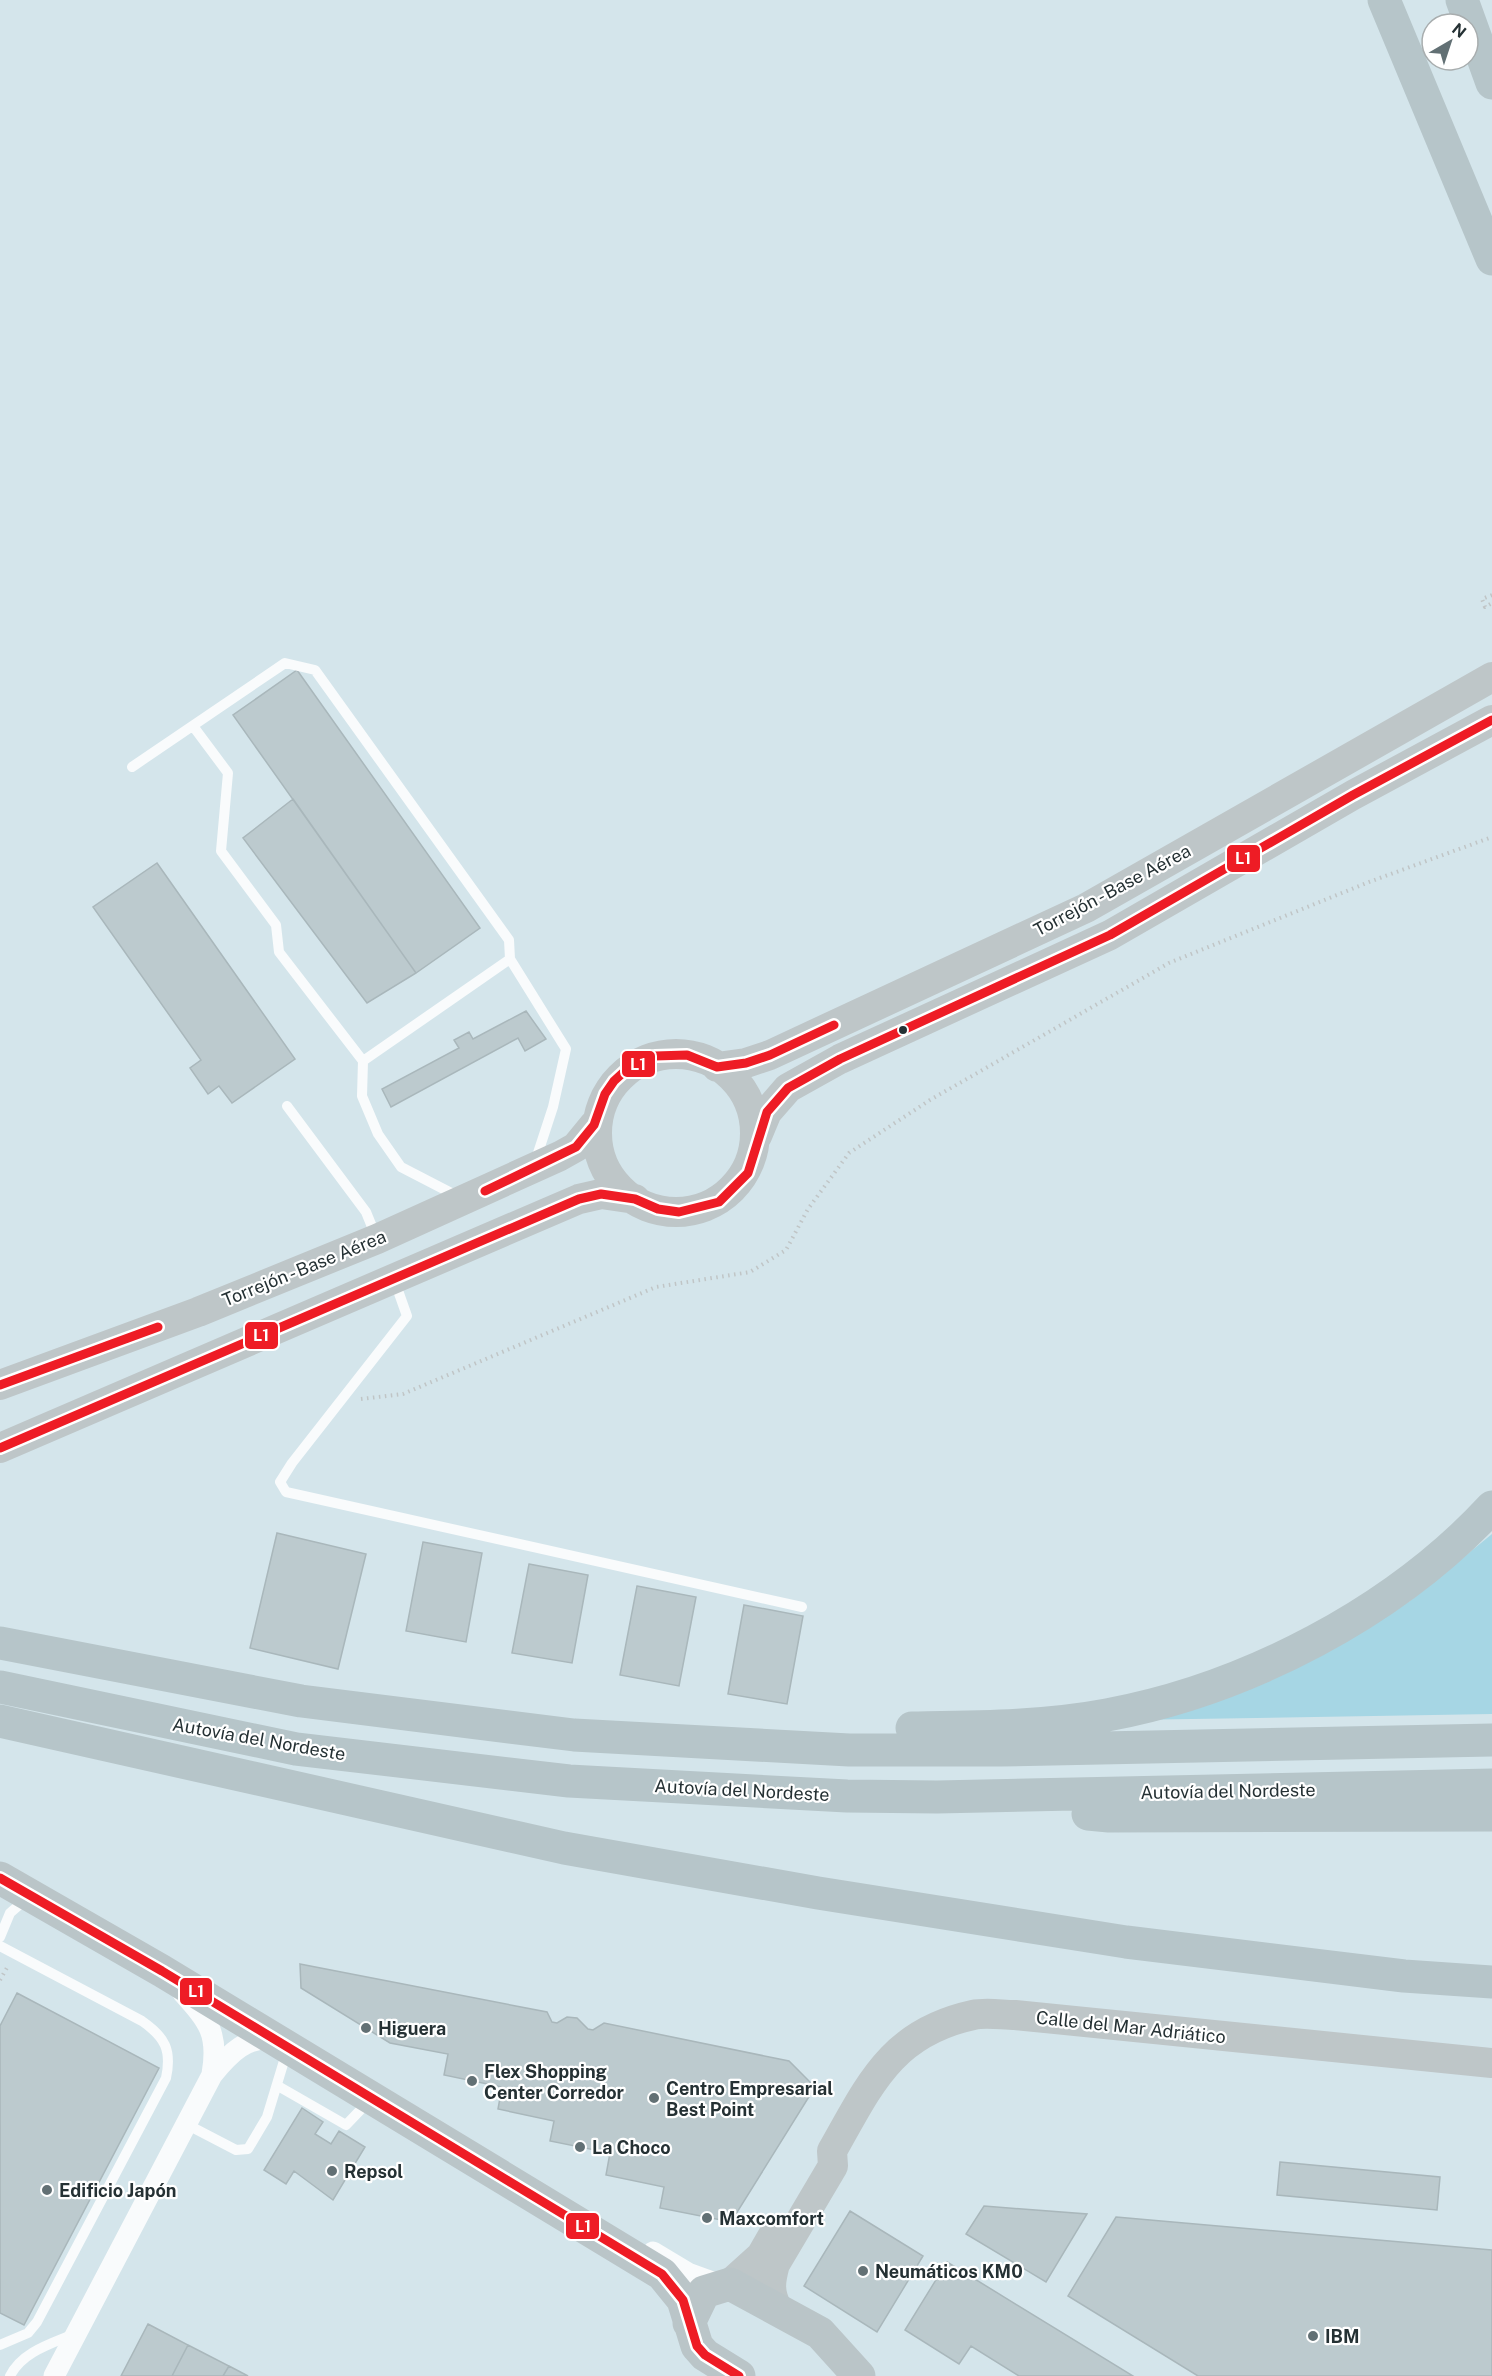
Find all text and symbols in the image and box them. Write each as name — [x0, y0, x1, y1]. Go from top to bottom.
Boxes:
north arrow — [1420, 12, 1480, 72]
text: N — [1448, 19, 1470, 42]
street label: Torrejón - Base Aérea — [1030, 840, 1194, 940]
line badge: L1 — [1226, 844, 1261, 873]
text: L1 — [1235, 849, 1251, 868]
unlabelled marker — [897, 1024, 909, 1036]
line badge: L1 — [621, 1050, 656, 1078]
text: L1 — [630, 1055, 646, 1074]
street label: Torrejón - Base Aérea — [219, 1226, 389, 1310]
line badge: L1 — [244, 1321, 279, 1350]
text: L1 — [253, 1326, 269, 1345]
street label: Autovía del Nordeste — [171, 1713, 347, 1765]
street label: Autovía del Nordeste — [654, 1775, 830, 1805]
street label: Autovía del Nordeste — [1140, 1779, 1316, 1803]
line badge: L1 — [179, 1977, 213, 2006]
text: L1 — [188, 1982, 204, 2001]
street label: Calle del Mar Adriático — [1035, 2007, 1227, 2047]
place label: Higuera — [378, 2018, 446, 2039]
marker: Higuera — [359, 2021, 373, 2035]
place label: Flex Shopping Center Corredor — [484, 2061, 625, 2103]
marker: Flex Shopping Center Corredor — [465, 2074, 479, 2088]
place label: Centro Empresarial Best Point — [666, 2078, 833, 2120]
marker: Centro Empresarial Best Point — [647, 2091, 661, 2105]
place label: La Choco — [592, 2137, 671, 2158]
marker: La Choco — [573, 2140, 587, 2154]
place label: Repsol — [344, 2161, 403, 2182]
marker: Repsol — [325, 2164, 339, 2178]
place label: Edificio Japón — [59, 2180, 176, 2201]
marker: Edificio Japón — [40, 2183, 54, 2197]
place label: Maxcomfort — [719, 2208, 824, 2229]
marker: Maxcomfort — [700, 2211, 714, 2225]
line badge: L1 — [565, 2212, 600, 2240]
text: L1 — [575, 2217, 591, 2236]
place label: Neumáticos KM0 — [875, 2261, 1023, 2282]
marker: Neumáticos KM0 — [856, 2264, 870, 2278]
place label: IBM — [1325, 2326, 1360, 2347]
marker: IBM — [1306, 2329, 1320, 2343]

